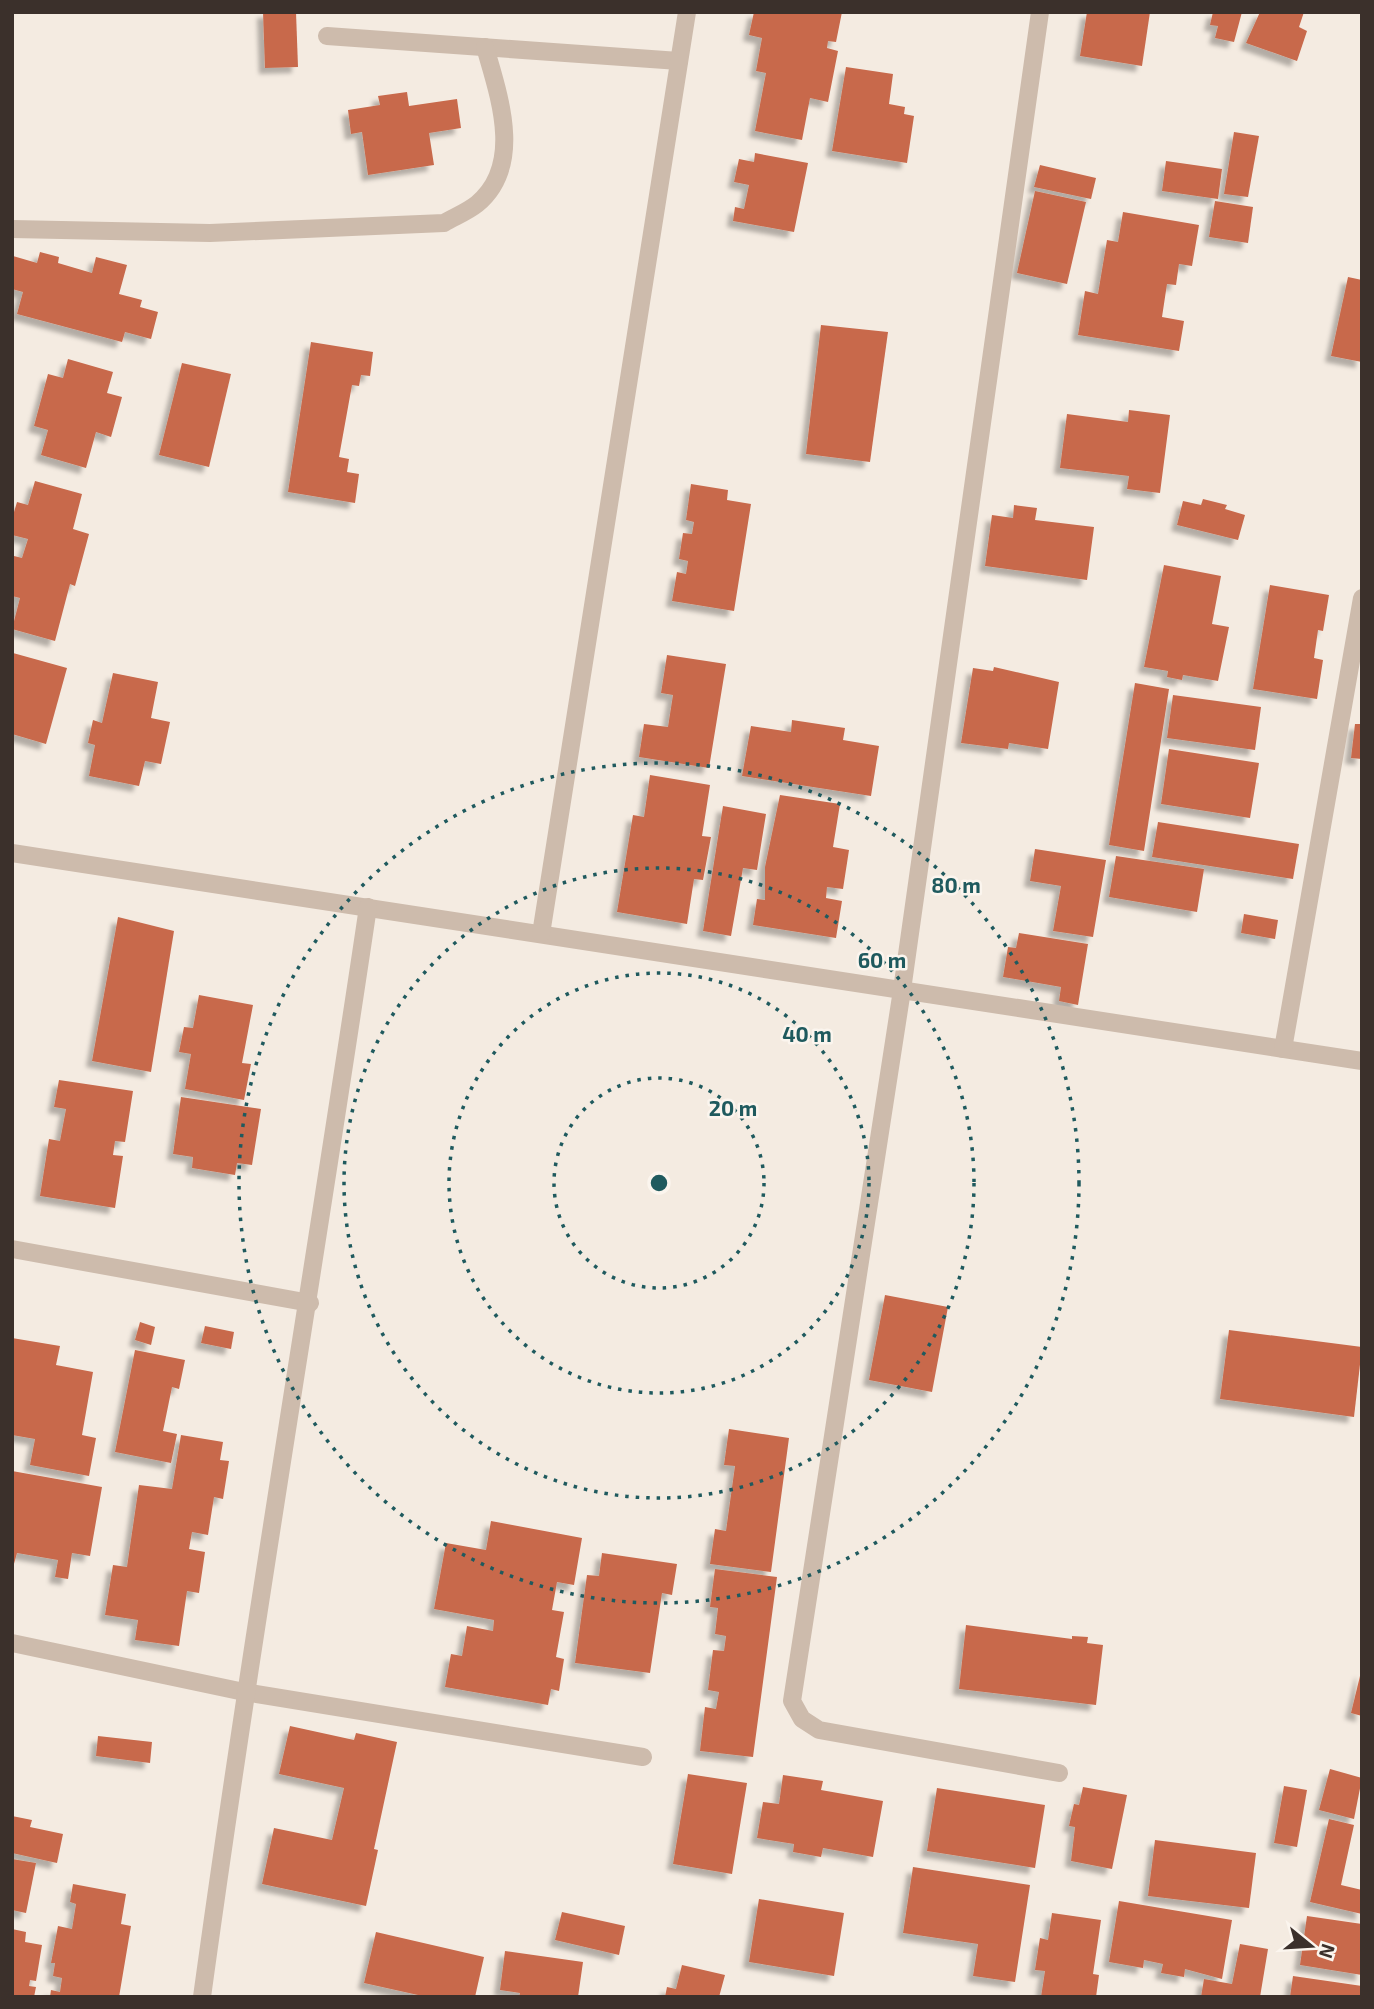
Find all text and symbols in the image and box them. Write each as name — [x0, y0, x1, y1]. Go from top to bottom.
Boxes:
text: 80 m — [931, 872, 981, 897]
text: 60 m — [858, 947, 906, 972]
text: 40 m — [782, 1021, 832, 1046]
text: 20 m — [709, 1095, 757, 1120]
centre of rings — [647, 1171, 671, 1195]
north arrow — [1276, 1911, 1346, 1981]
text: N — [1315, 1941, 1341, 1961]

